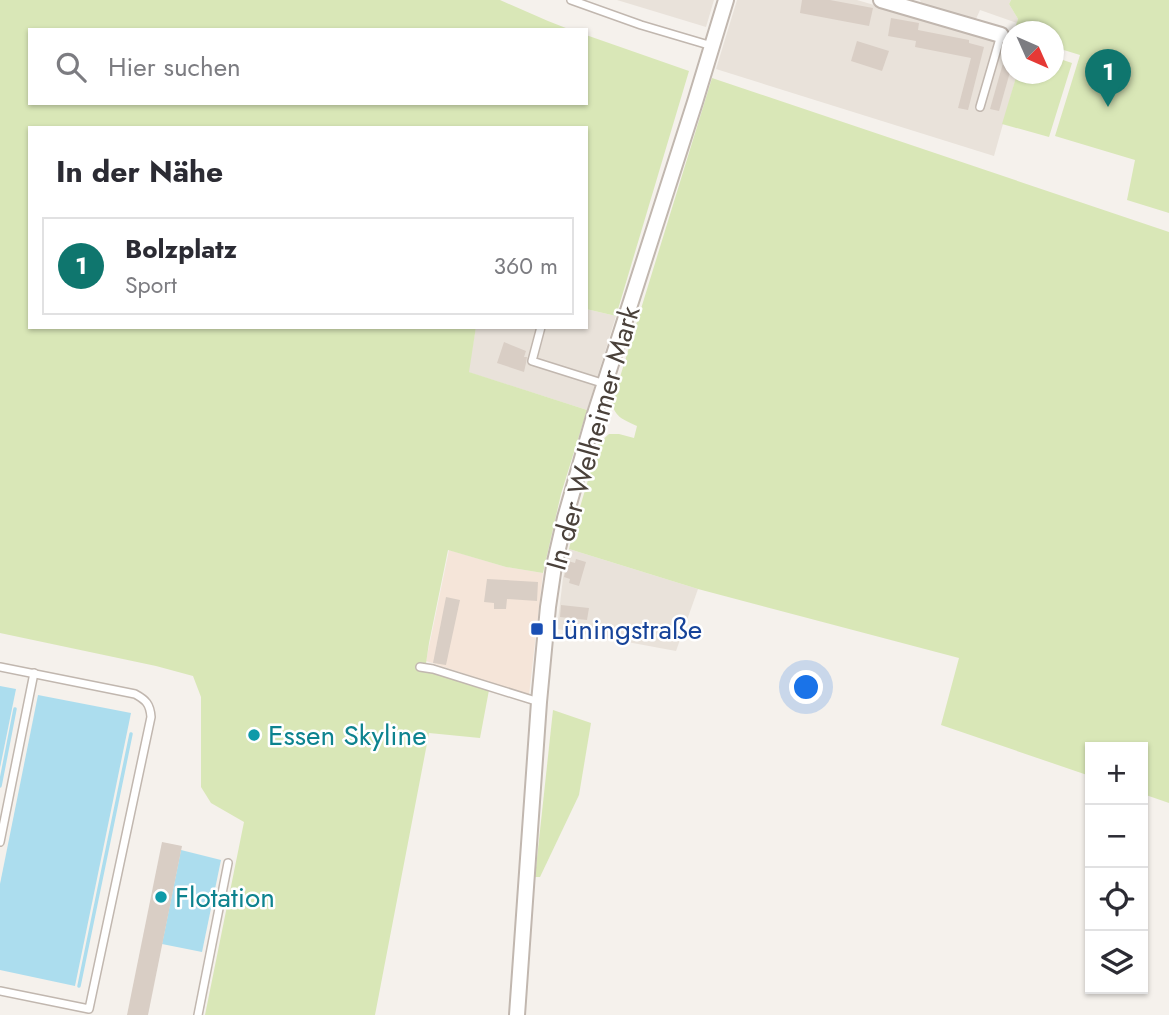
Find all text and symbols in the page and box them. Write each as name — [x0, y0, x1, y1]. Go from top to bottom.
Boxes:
north arrow — [1001, 21, 1064, 84]
search box — [28, 28, 588, 105]
icon: search — [52, 48, 90, 86]
text: Hier suchen — [108, 48, 241, 86]
pin: 1 — [1085, 49, 1131, 107]
text: In der Nähe — [56, 150, 223, 193]
text: Bolzplatz — [125, 230, 237, 268]
text: 1 — [75, 249, 87, 283]
text: 360 m — [494, 249, 558, 283]
text: Sport — [125, 268, 177, 302]
street label: In der Welheimer Mark — [536, 300, 651, 575]
place label: Lüningstraße — [551, 609, 702, 650]
marker: Lüningstraße — [529, 621, 545, 637]
your location — [789, 670, 823, 704]
place label: Essen Skyline — [268, 715, 427, 756]
marker: Essen Skyline — [246, 727, 262, 743]
map controls — [1085, 742, 1148, 994]
button: + — [1085, 742, 1148, 805]
button: − — [1085, 805, 1148, 868]
button: locate — [1085, 868, 1148, 931]
place label: Flotation — [175, 877, 275, 918]
marker: Flotation — [153, 889, 169, 905]
button: layers — [1085, 931, 1148, 994]

